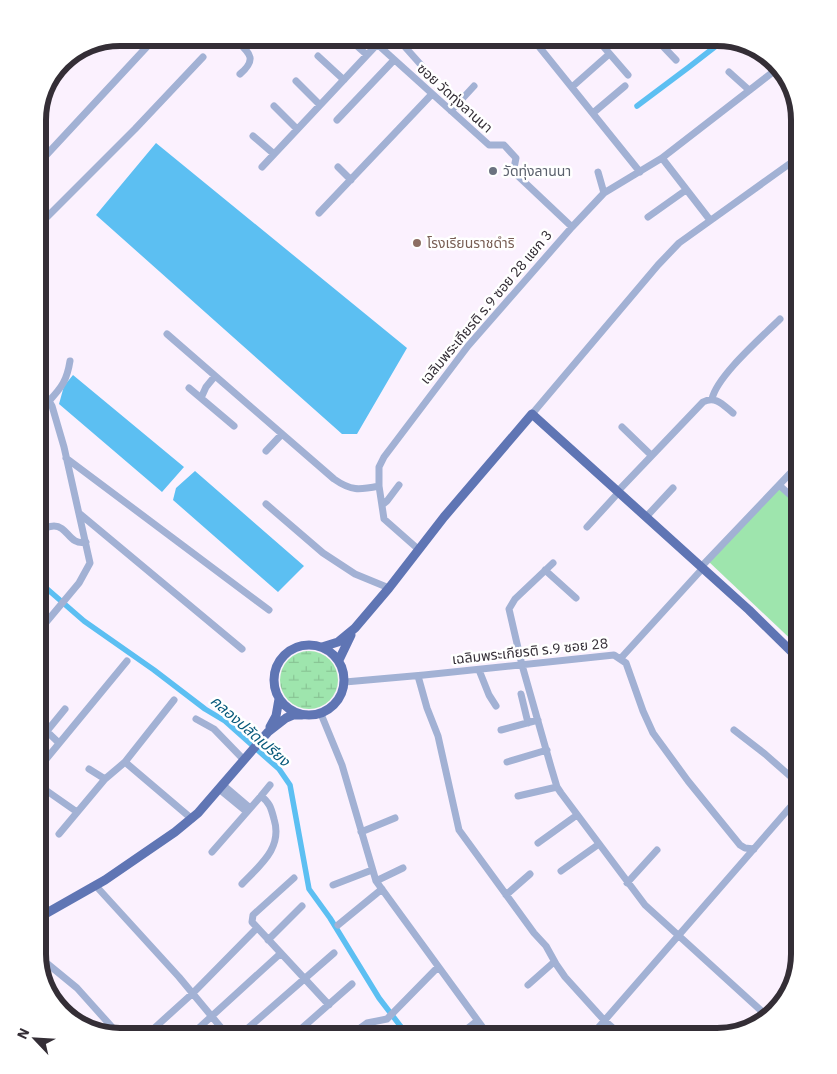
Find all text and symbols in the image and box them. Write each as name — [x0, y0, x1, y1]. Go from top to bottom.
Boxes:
street label: ซอย วัดทุ่งลานนา — [413, 59, 497, 137]
place label: วัดทุ่งลานนา — [503, 162, 571, 180]
marker: วัดทุ่งลานนา — [487, 165, 499, 177]
street label: เฉลิมพระเกียรติ ร.9 ซอย 28 แยก 3 — [416, 226, 556, 388]
place label: โรงเรียนราชดำริ — [427, 234, 515, 252]
marker: โรงเรียนราชดำริ — [411, 237, 423, 249]
street label: เฉลิมพระเกียรติ ร.9 ซอย 28 — [451, 634, 609, 668]
water label: คลองปลัดเปรียง — [207, 691, 295, 771]
north arrow — [10, 1014, 60, 1064]
text: N — [13, 1025, 34, 1042]

